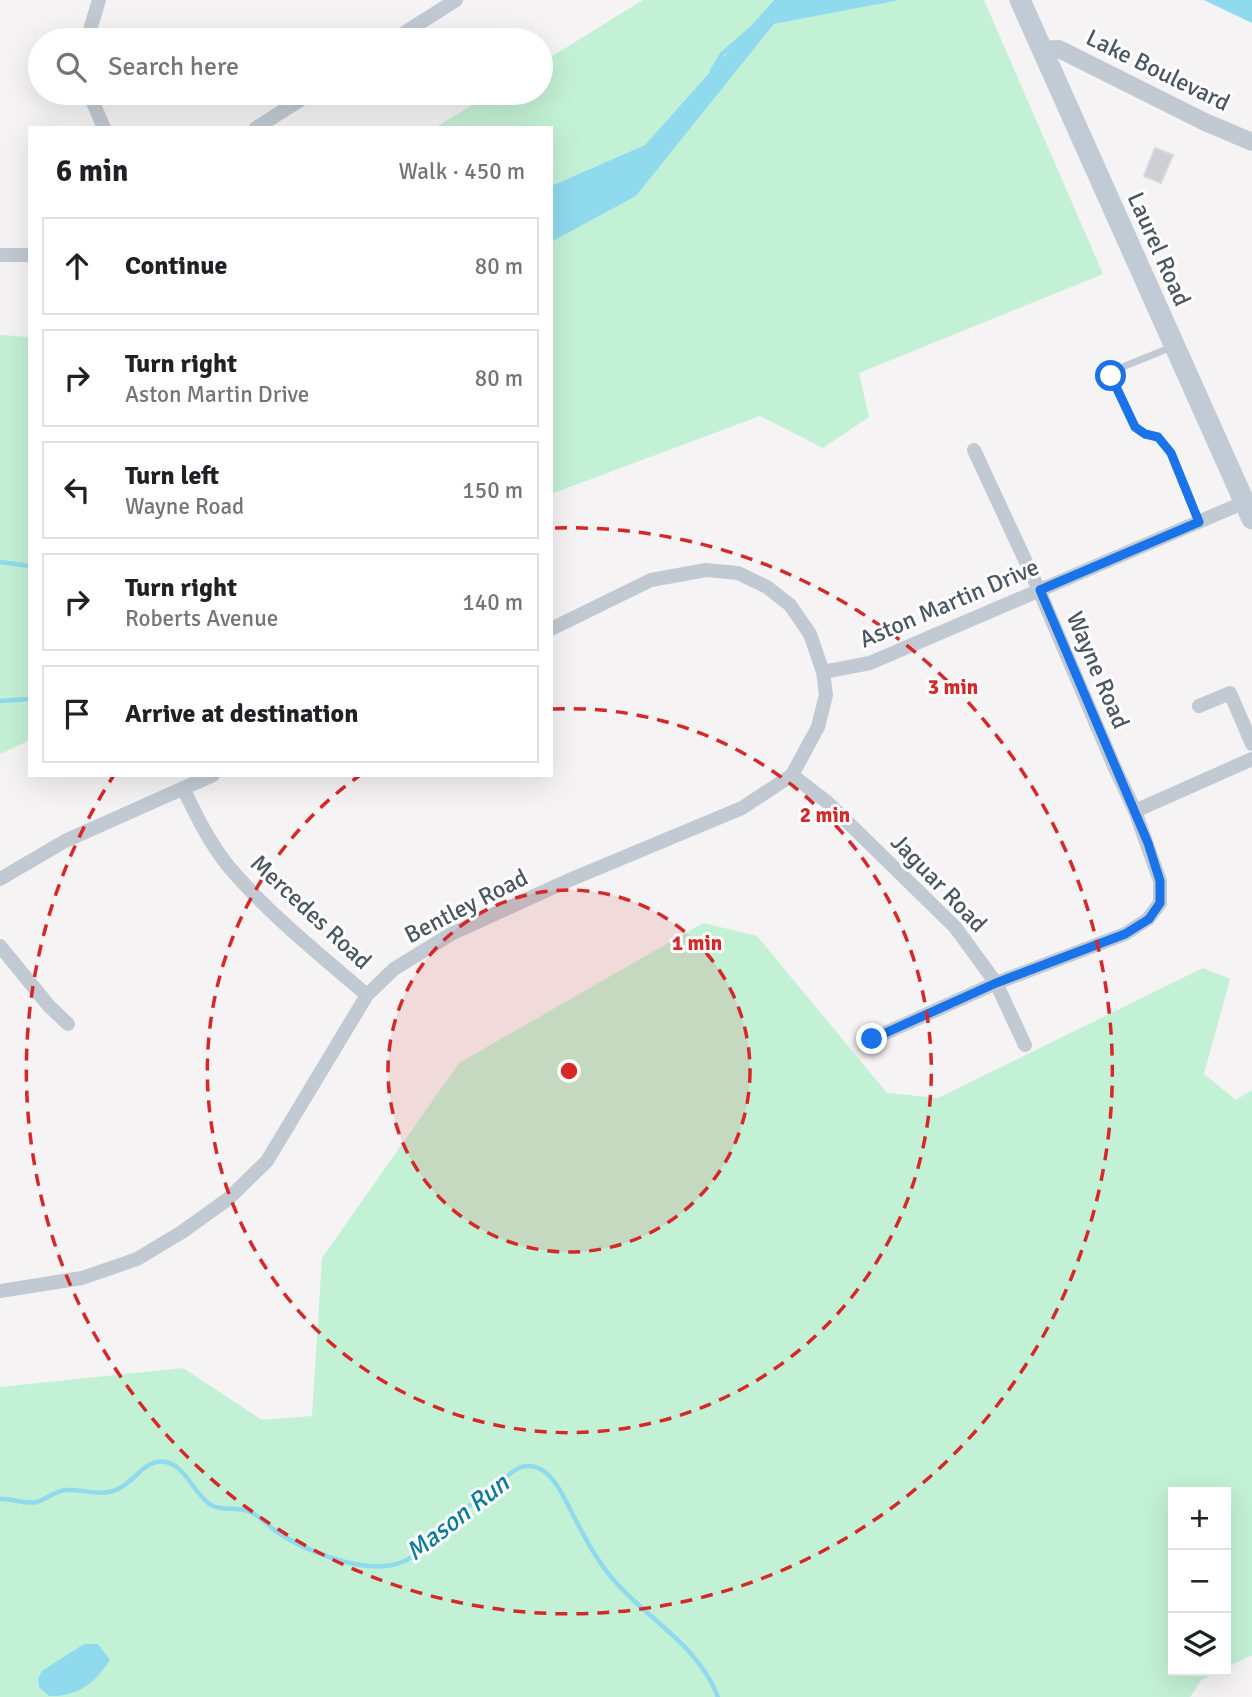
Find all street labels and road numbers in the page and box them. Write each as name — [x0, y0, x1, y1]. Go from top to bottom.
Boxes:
street label: Lake Boulevard — [1081, 22, 1235, 118]
street label: Laurel Road — [1121, 187, 1197, 311]
street label: Aston Martin Drive — [855, 552, 1043, 654]
street label: Wayne Road — [1060, 607, 1136, 733]
street label: Jaguar Road — [885, 827, 993, 939]
street label: Mercedes Road — [244, 848, 378, 976]
street label: Bentley Road — [399, 862, 533, 950]

